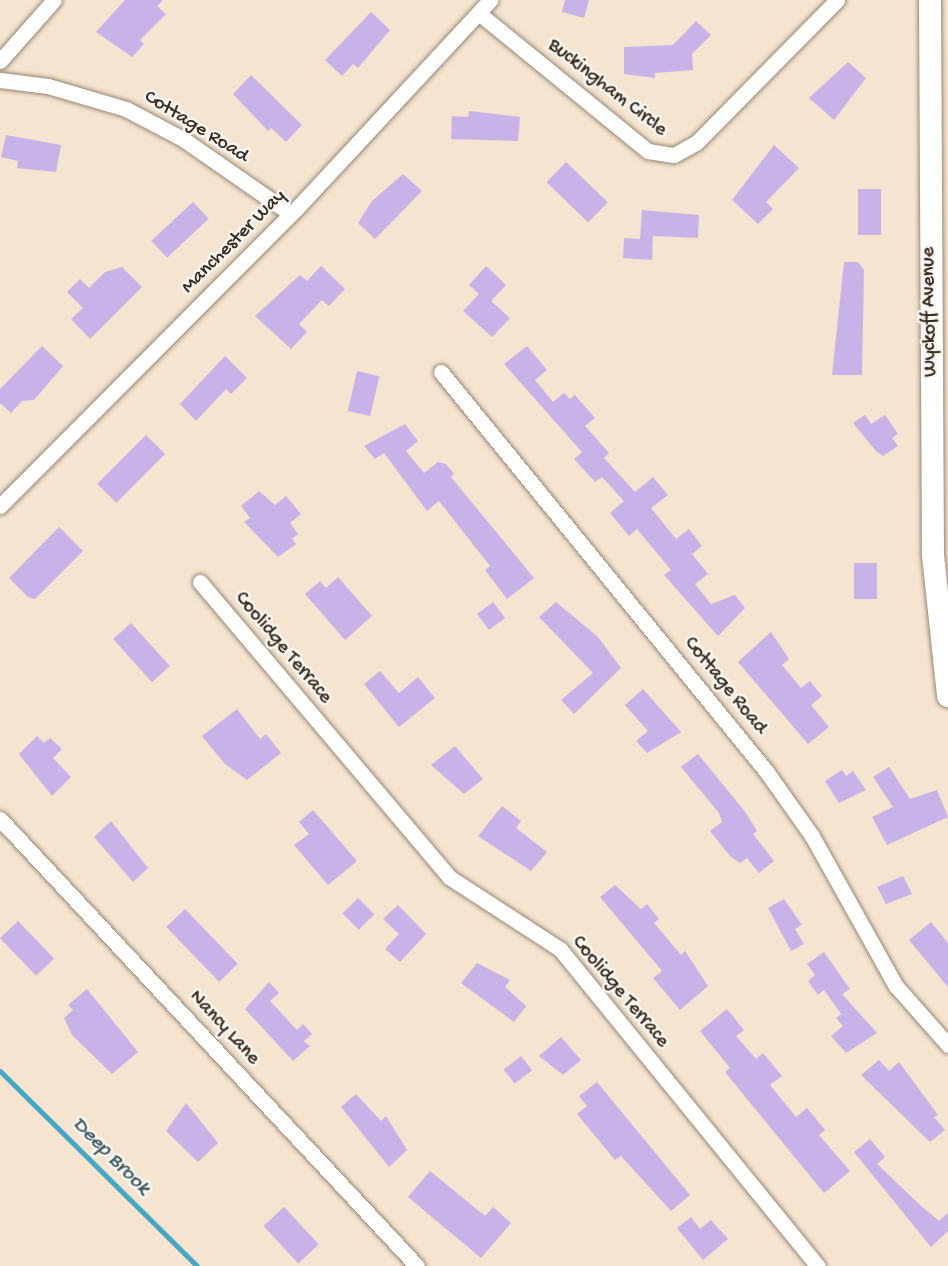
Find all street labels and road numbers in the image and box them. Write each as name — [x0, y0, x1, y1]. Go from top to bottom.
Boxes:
street label: Buckingham Circle — [542, 34, 672, 142]
street label: Cottage Road — [139, 85, 253, 169]
street label: Manchester Way — [177, 185, 291, 299]
street label: Wyckoff Avenue — [917, 247, 943, 377]
street label: Coolidge Terrace — [229, 587, 337, 709]
street label: Cottage Road — [678, 632, 772, 740]
street label: Coolidge Terrace — [566, 931, 674, 1053]
street label: Nancy Lane — [183, 986, 265, 1070]

